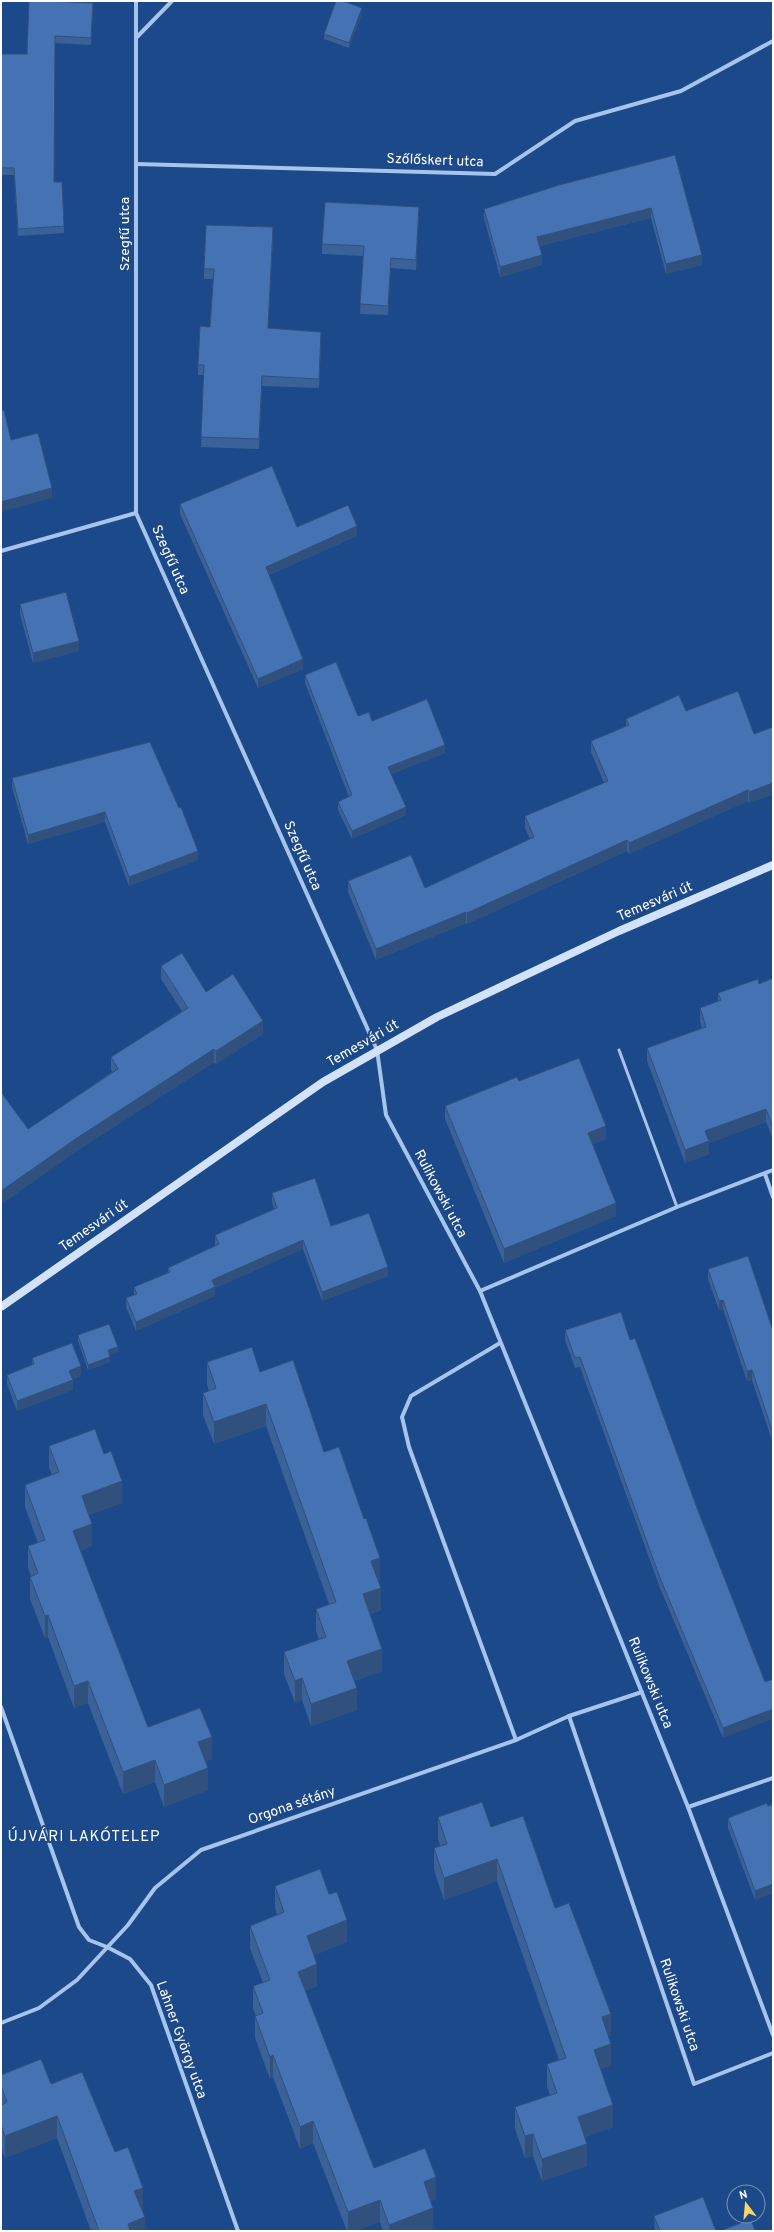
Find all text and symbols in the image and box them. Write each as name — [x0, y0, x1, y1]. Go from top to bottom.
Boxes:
street label: Szőlőskert utca — [386, 151, 484, 171]
street label: Szegfű utca — [117, 197, 134, 271]
street label: Szegfű utca — [147, 523, 193, 597]
street label: Szegfű utca — [279, 819, 325, 893]
street label: Temesvári út — [615, 878, 695, 926]
street label: Temesvári út — [324, 1017, 402, 1071]
street label: Rulikowski utca — [410, 1147, 470, 1241]
street label: Temesvári út — [56, 1196, 132, 1256]
street label: Rulikowski utca — [624, 1635, 676, 1731]
street label: Orgona sétány — [246, 1783, 338, 1829]
district label: ÚJVÁRI LAKÓTELEP — [7, 1826, 161, 1847]
street label: Rulikowski utca — [655, 1956, 703, 2054]
street label: Lahner György utca — [152, 1979, 210, 2101]
north arrow — [726, 2184, 766, 2224]
text: N — [738, 2188, 749, 2203]

